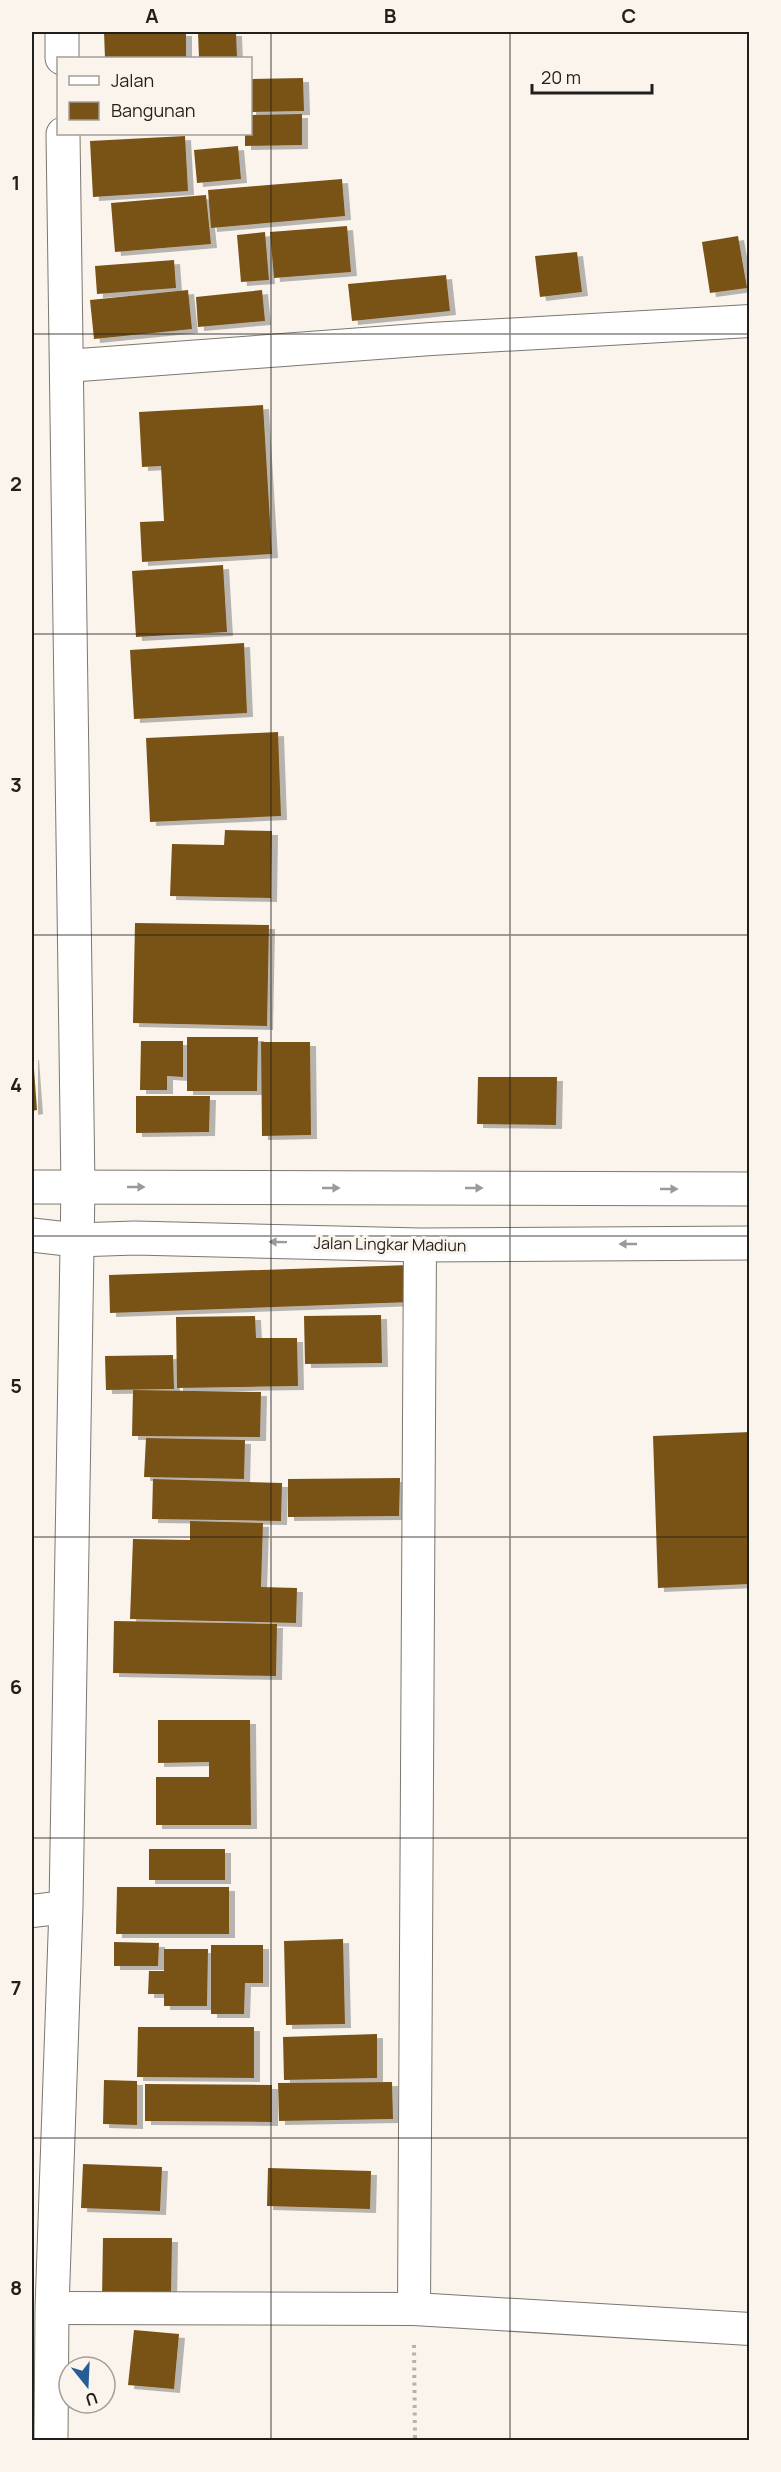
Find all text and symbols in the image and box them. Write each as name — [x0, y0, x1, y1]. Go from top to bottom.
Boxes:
text: A — [145, 2, 159, 29]
text: B — [384, 2, 397, 29]
text: C — [622, 2, 636, 29]
legend — [57, 57, 252, 135]
scale bar — [532, 57, 652, 95]
text: 20 m — [541, 65, 581, 89]
text: Jalan — [111, 68, 154, 92]
text: Bangunan — [111, 98, 195, 122]
text: 1 — [12, 169, 20, 196]
text: 2 — [10, 470, 22, 497]
text: 3 — [10, 771, 22, 798]
text: 4 — [10, 1071, 22, 1098]
one-way arrow — [127, 1182, 146, 1192]
one-way arrow — [322, 1183, 341, 1193]
one-way arrow — [464, 1183, 483, 1193]
one-way arrow — [659, 1184, 678, 1194]
street label: Jalan Lingkar Madiun — [313, 1232, 467, 1256]
one-way arrow — [268, 1237, 287, 1246]
one-way arrow — [619, 1239, 638, 1249]
text: 5 — [10, 1372, 22, 1399]
text: 6 — [10, 1673, 22, 1700]
text: 7 — [11, 1974, 21, 2001]
text: 8 — [10, 2274, 22, 2301]
north arrow — [57, 2355, 117, 2415]
text: U — [83, 2387, 101, 2412]

